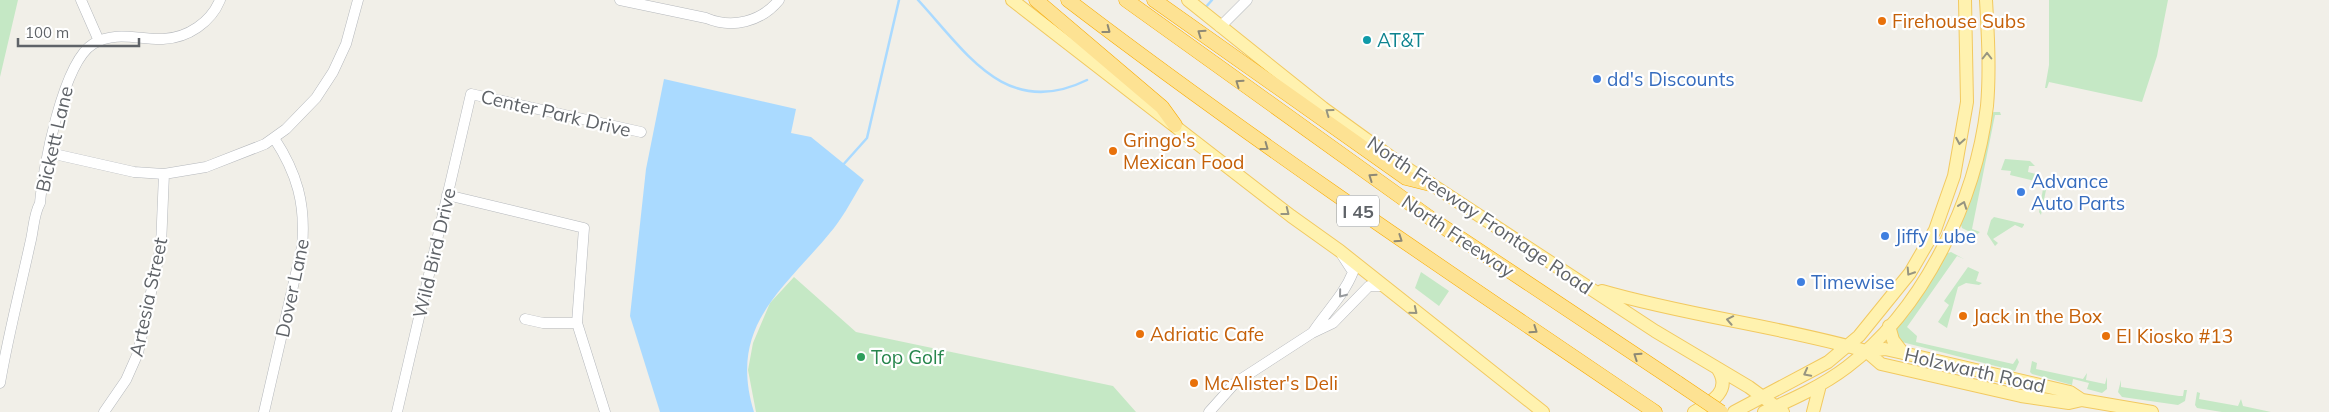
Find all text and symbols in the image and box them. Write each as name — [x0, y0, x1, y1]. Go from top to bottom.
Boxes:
place label: Firehouse Subs — [1892, 9, 2026, 33]
scale bar — [18, 15, 139, 47]
marker: Firehouse Subs — [1876, 15, 1888, 27]
text: 100 m — [25, 23, 69, 42]
one-way arrow — [1101, 24, 1110, 32]
place label: AT&T — [1377, 28, 1425, 52]
one-way arrow — [1197, 29, 1206, 39]
marker: AT&T — [1361, 34, 1373, 46]
one-way arrow — [1982, 52, 1992, 60]
place label: dd's Discounts — [1607, 67, 1735, 91]
marker: dd's Discounts — [1591, 73, 1603, 85]
one-way arrow — [1236, 80, 1245, 89]
street label: Bickett Lane — [30, 84, 78, 194]
street label: Center Park Drive — [479, 84, 633, 142]
one-way arrow — [1325, 109, 1335, 118]
place label: Gringo's Mexican Food — [1123, 128, 1244, 174]
street label: North Freeway Frontage Road — [1363, 131, 1597, 299]
one-way arrow — [1956, 137, 1966, 145]
one-way arrow — [1260, 141, 1269, 150]
marker: Gringo's Mexican Food — [1107, 145, 1119, 157]
place label: Advance Auto Parts — [2031, 169, 2125, 215]
one-way arrow — [1368, 174, 1378, 183]
street label: Wild Bird Drive — [407, 185, 461, 321]
marker: Advance Auto Parts — [2015, 186, 2027, 198]
street label: North Freeway — [1397, 190, 1519, 282]
road number: I 45 — [1337, 196, 1379, 227]
one-way arrow — [1956, 201, 1967, 210]
one-way arrow — [1280, 206, 1289, 215]
place label: Jiffy Lube — [1895, 224, 1976, 248]
marker: Jiffy Lube — [1879, 230, 1891, 242]
one-way arrow — [1394, 233, 1403, 242]
street label: Artesia Street — [124, 235, 172, 359]
street label: Dover Lane — [270, 236, 314, 340]
one-way arrow — [1907, 266, 1916, 275]
place label: Timewise — [1811, 270, 1895, 294]
marker: Timewise — [1795, 276, 1807, 288]
one-way arrow — [1338, 288, 1347, 297]
place label: Jack in the Box — [1973, 304, 2102, 328]
one-way arrow — [1408, 305, 1417, 313]
marker: Jack in the Box — [1957, 310, 1969, 322]
one-way arrow — [1726, 315, 1735, 325]
place label: Adriatic Cafe — [1150, 322, 1264, 346]
one-way arrow — [1528, 324, 1538, 333]
place label: El Kiosko #13 — [2116, 324, 2233, 348]
marker: Adriatic Cafe — [1134, 328, 1146, 340]
marker: El Kiosko #13 — [2100, 330, 2112, 342]
street label: Holzwarth Road — [1902, 342, 2048, 398]
place label: Top Golf — [871, 345, 944, 369]
marker: Top Golf — [855, 351, 867, 363]
one-way arrow — [1633, 353, 1643, 362]
one-way arrow — [1803, 367, 1812, 377]
place label: McAlister's Deli — [1204, 371, 1338, 395]
marker: McAlister's Deli — [1188, 377, 1200, 389]

